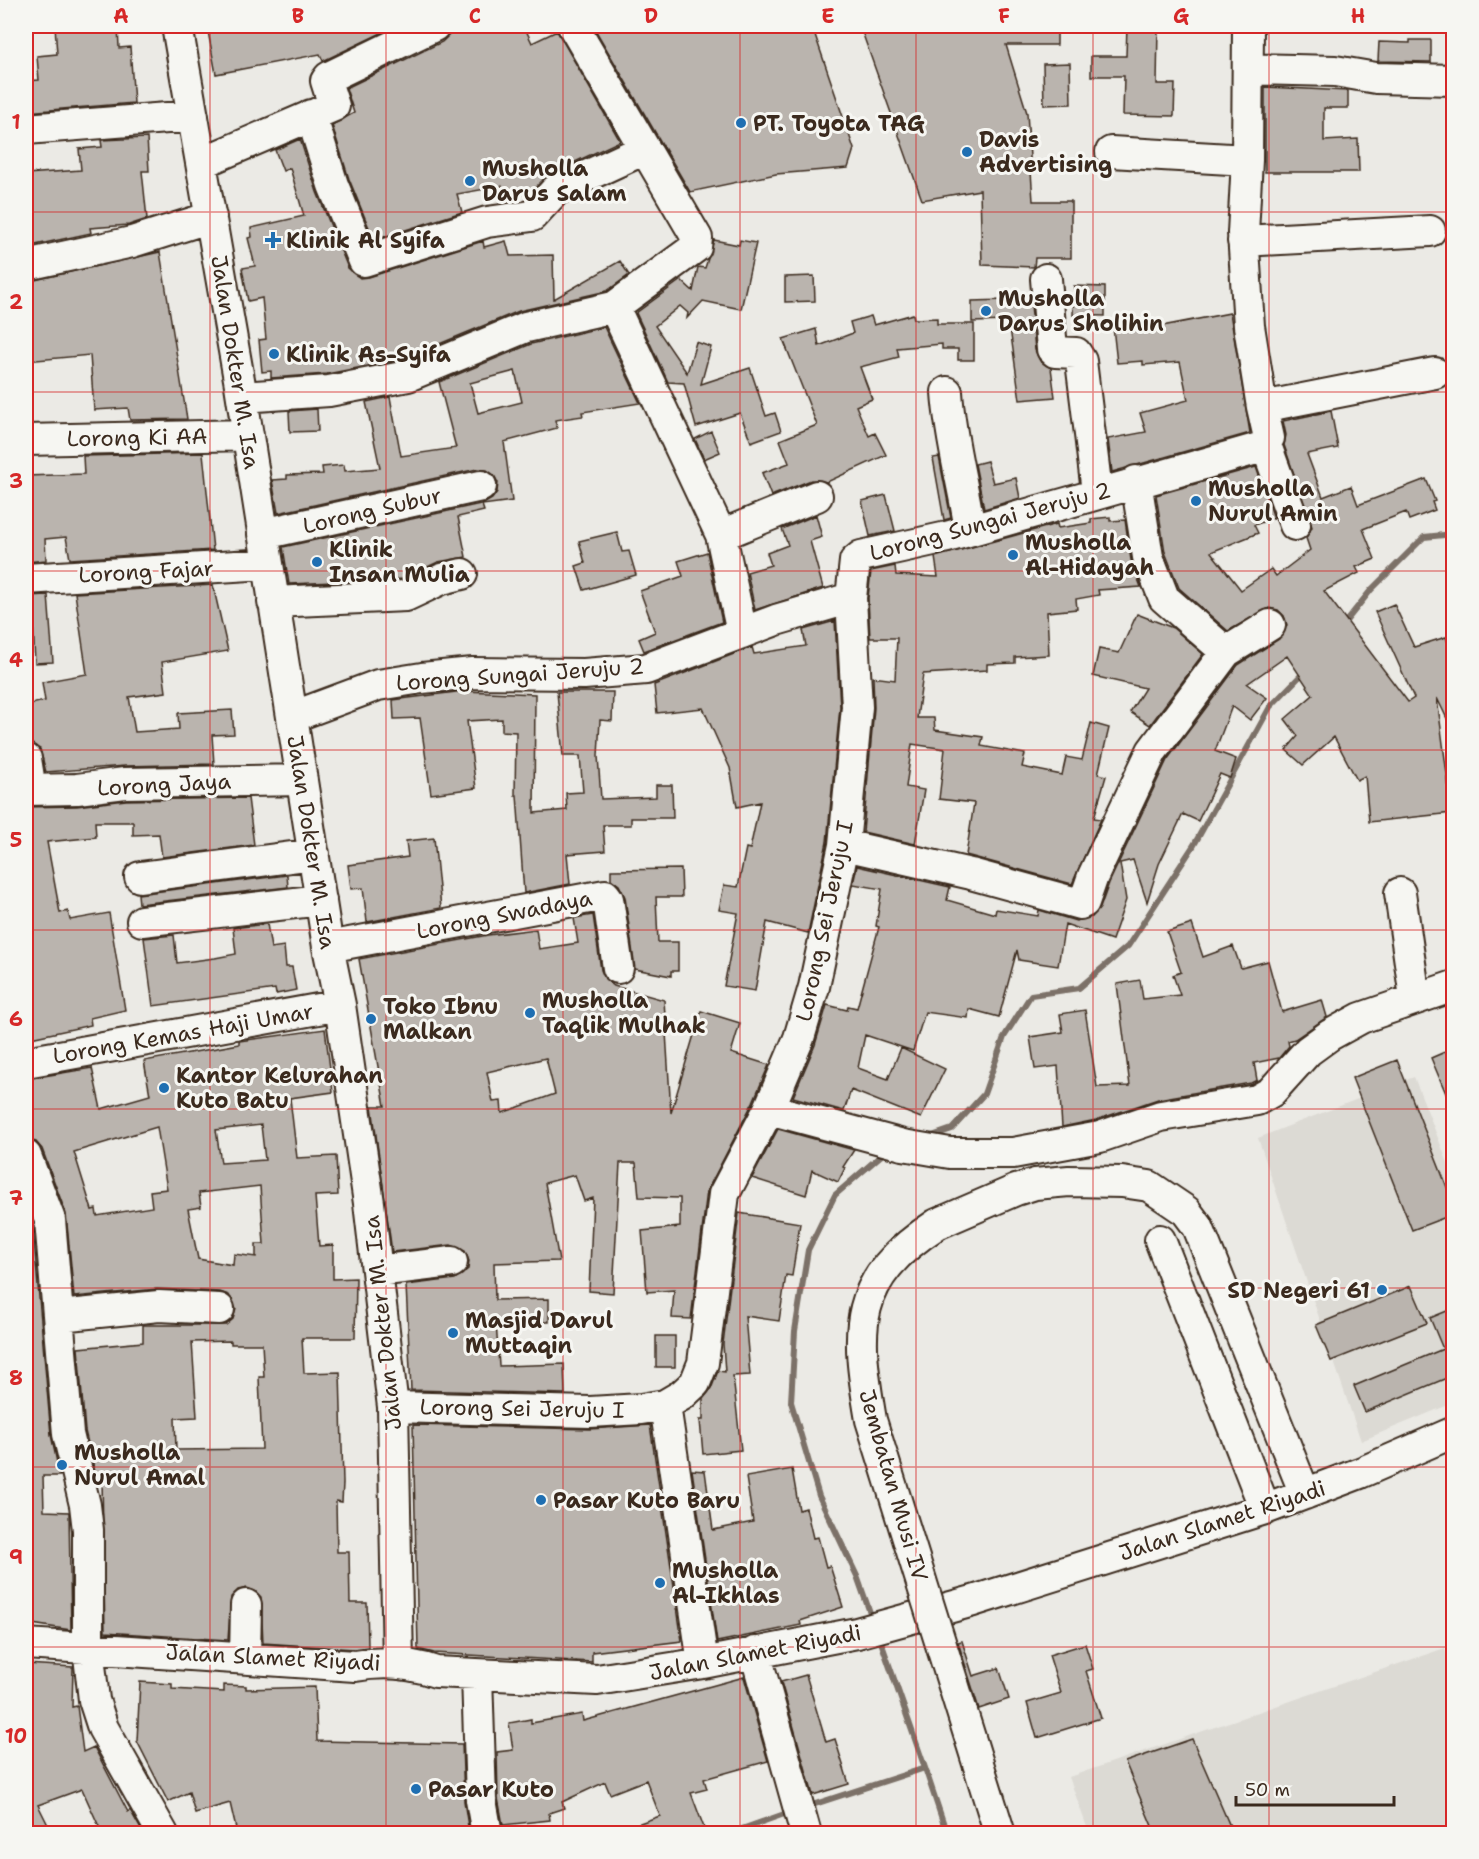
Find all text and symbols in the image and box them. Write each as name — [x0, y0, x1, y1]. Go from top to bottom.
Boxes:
text: A — [113, 3, 129, 29]
text: B — [292, 3, 304, 29]
text: C — [469, 3, 481, 29]
text: D — [644, 3, 658, 29]
text: E — [821, 3, 835, 29]
text: F — [998, 3, 1010, 29]
text: G — [1173, 3, 1189, 29]
text: H — [1351, 3, 1365, 29]
text: 1 — [11, 109, 21, 135]
place label: PT. Toyota TAG — [753, 109, 925, 138]
marker: PT. Toyota TAG — [734, 116, 748, 130]
place label: Davis Advertising — [979, 125, 1112, 179]
marker: Davis Advertising — [960, 145, 974, 159]
place label: Musholla Darus Salam — [482, 154, 626, 208]
marker: Musholla Darus Salam — [463, 174, 477, 188]
place label: Klinik Al Syifa — [286, 226, 445, 255]
marker: Klinik Al Syifa — [264, 231, 282, 249]
street label: Jalan Dokter M. Isa — [204, 253, 267, 471]
place label: Musholla Darus Sholihin — [998, 284, 1164, 338]
text: 2 — [9, 289, 23, 315]
marker: Musholla Darus Sholihin — [979, 304, 993, 318]
place label: Klinik As-Syifa — [286, 340, 451, 369]
marker: Klinik As-Syifa — [267, 347, 281, 361]
street label: Lorong Ki AA — [66, 422, 208, 453]
text: 3 — [9, 468, 23, 494]
place label: Musholla Nurul Amin — [1208, 474, 1338, 528]
street label: Lorong Sungai Jeruju 2 — [866, 475, 1114, 568]
street label: Lorong Subur — [300, 480, 444, 541]
marker: Musholla Nurul Amin — [1189, 494, 1203, 508]
place label: Musholla Al-Hidayah — [1025, 528, 1155, 582]
place label: Klinik Insan Mulia — [329, 535, 470, 589]
marker: Musholla Al-Hidayah — [1006, 548, 1020, 562]
street label: Lorong Fajar — [78, 553, 215, 590]
marker: Klinik Insan Mulia — [310, 555, 324, 569]
text: 4 — [9, 647, 23, 673]
street label: Lorong Sungai Jeruju 2 — [395, 651, 645, 698]
street label: Jalan Dokter M. Isa — [280, 733, 343, 951]
street label: Lorong Jaya — [96, 766, 232, 802]
street label: Lorong Sei Jeruju I — [789, 818, 860, 1024]
text: 5 — [10, 827, 22, 853]
street label: Lorong Swadaya — [414, 883, 595, 946]
place label: Musholla Taqlik Mulhak — [542, 986, 706, 1040]
place label: Toko Ibnu Malkan — [383, 992, 498, 1046]
street label: Lorong Kemas Haji Umar — [51, 996, 316, 1071]
text: 6 — [9, 1006, 23, 1032]
marker: Musholla Taqlik Mulhak — [523, 1006, 537, 1020]
marker: Toko Ibnu Malkan — [364, 1012, 378, 1026]
place label: Kantor Kelurahan Kuto Batu — [176, 1061, 383, 1115]
marker: Kantor Kelurahan Kuto Batu — [157, 1081, 171, 1095]
text: 7 — [9, 1185, 23, 1211]
street label: Jalan Dokter M. Isa — [357, 1214, 408, 1432]
place label: SD Negeri 61 — [1227, 1276, 1370, 1305]
marker: SD Negeri 61 — [1375, 1283, 1389, 1297]
place label: Masjid Darul Muttaqin — [465, 1306, 613, 1360]
marker: Masjid Darul Muttaqin — [446, 1326, 460, 1340]
text: 8 — [9, 1365, 23, 1391]
street label: Jembatan Musi IV — [852, 1386, 935, 1585]
street label: Lorong Sei Jeruju I — [419, 1392, 625, 1425]
place label: Musholla Nurul Amal — [74, 1438, 205, 1492]
marker: Musholla Nurul Amal — [55, 1458, 69, 1472]
street label: Jalan Slamet Riyadi — [1115, 1473, 1329, 1568]
place label: Pasar Kuto Baru — [553, 1486, 740, 1515]
marker: Pasar Kuto Baru — [534, 1493, 548, 1507]
text: 9 — [9, 1544, 23, 1570]
place label: Musholla Al-Ikhlas — [672, 1556, 780, 1610]
marker: Musholla Al-Ikhlas — [653, 1576, 667, 1590]
street label: Jalan Slamet Riyadi — [647, 1618, 864, 1687]
street label: Jalan Slamet Riyadi — [165, 1637, 381, 1678]
text: 10 — [5, 1723, 27, 1749]
scale bar — [1236, 1769, 1394, 1807]
place label: Pasar Kuto — [428, 1775, 554, 1804]
text: 50 m — [1245, 1778, 1290, 1802]
marker: Pasar Kuto — [409, 1782, 423, 1796]

